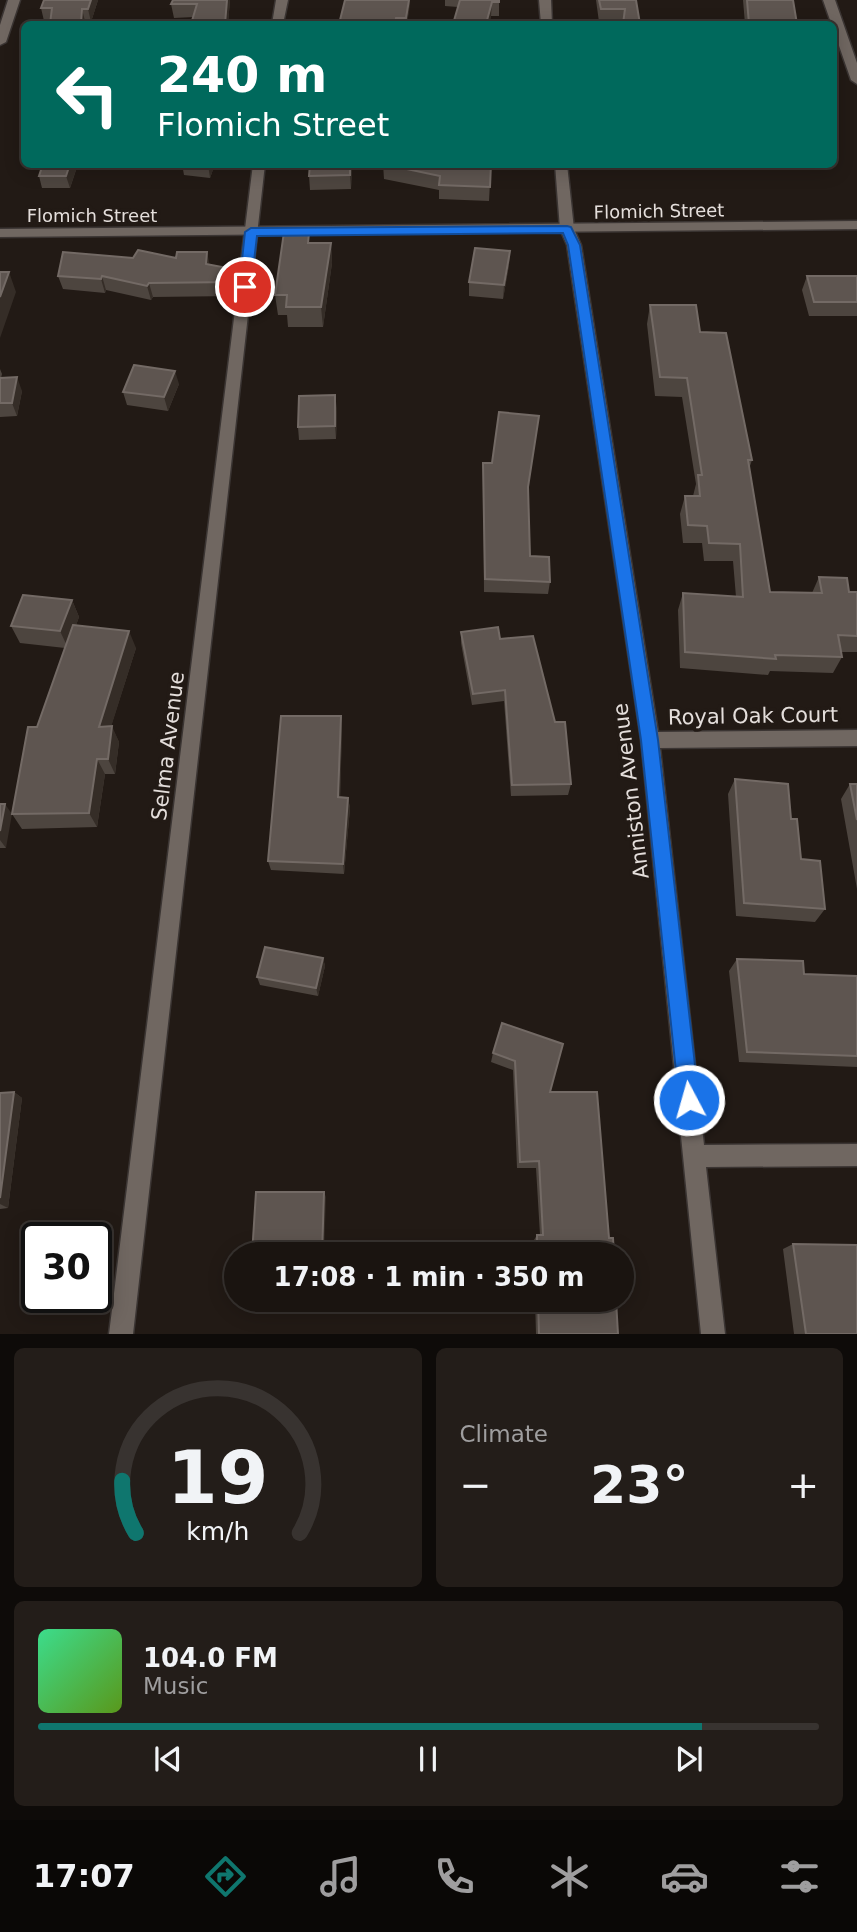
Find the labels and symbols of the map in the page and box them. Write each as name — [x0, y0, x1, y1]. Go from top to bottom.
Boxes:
street label: Flomich Street — [594, 199, 724, 223]
street label: Flomich Street — [27, 205, 157, 226]
pin — [215, 257, 275, 317]
street label: Selma Avenue — [147, 670, 189, 822]
street label: Anniston Avenue — [608, 702, 654, 880]
street label: Royal Oak Court — [668, 703, 838, 729]
position arrow — [652, 1063, 726, 1137]
speed limit sign: 30 — [21, 1222, 112, 1313]

